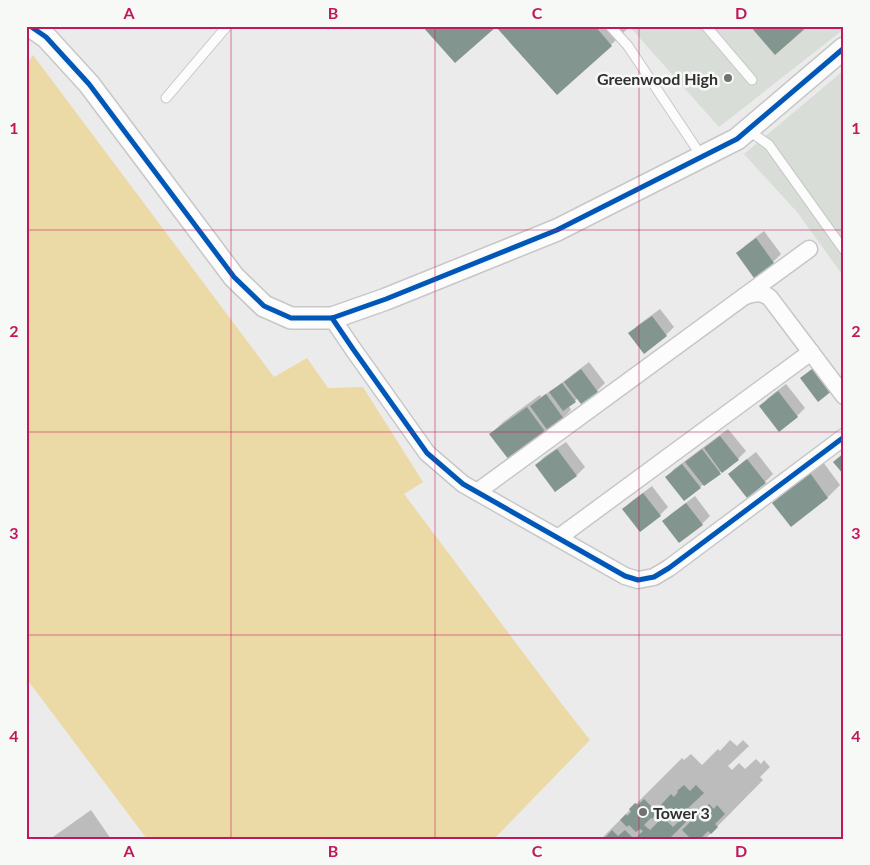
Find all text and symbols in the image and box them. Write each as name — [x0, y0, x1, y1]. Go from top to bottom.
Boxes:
text: A — [122, 3, 135, 22]
text: B — [328, 3, 338, 22]
text: C — [532, 3, 543, 22]
text: D — [735, 3, 747, 22]
place label: Greenwood High — [597, 69, 718, 88]
marker: Greenwood High — [722, 72, 734, 84]
text: 1 — [9, 118, 19, 137]
text: 1 — [851, 118, 861, 137]
text: 2 — [9, 321, 19, 340]
text: 2 — [851, 321, 861, 340]
text: 3 — [9, 523, 19, 542]
text: 3 — [851, 523, 861, 542]
text: 4 — [9, 726, 19, 745]
text: 4 — [851, 726, 861, 745]
place label: Tower 3 — [653, 803, 710, 822]
marker: Tower 3 — [637, 806, 649, 818]
text: A — [122, 841, 135, 860]
text: B — [328, 841, 338, 860]
text: C — [532, 841, 543, 860]
text: D — [735, 841, 747, 860]

